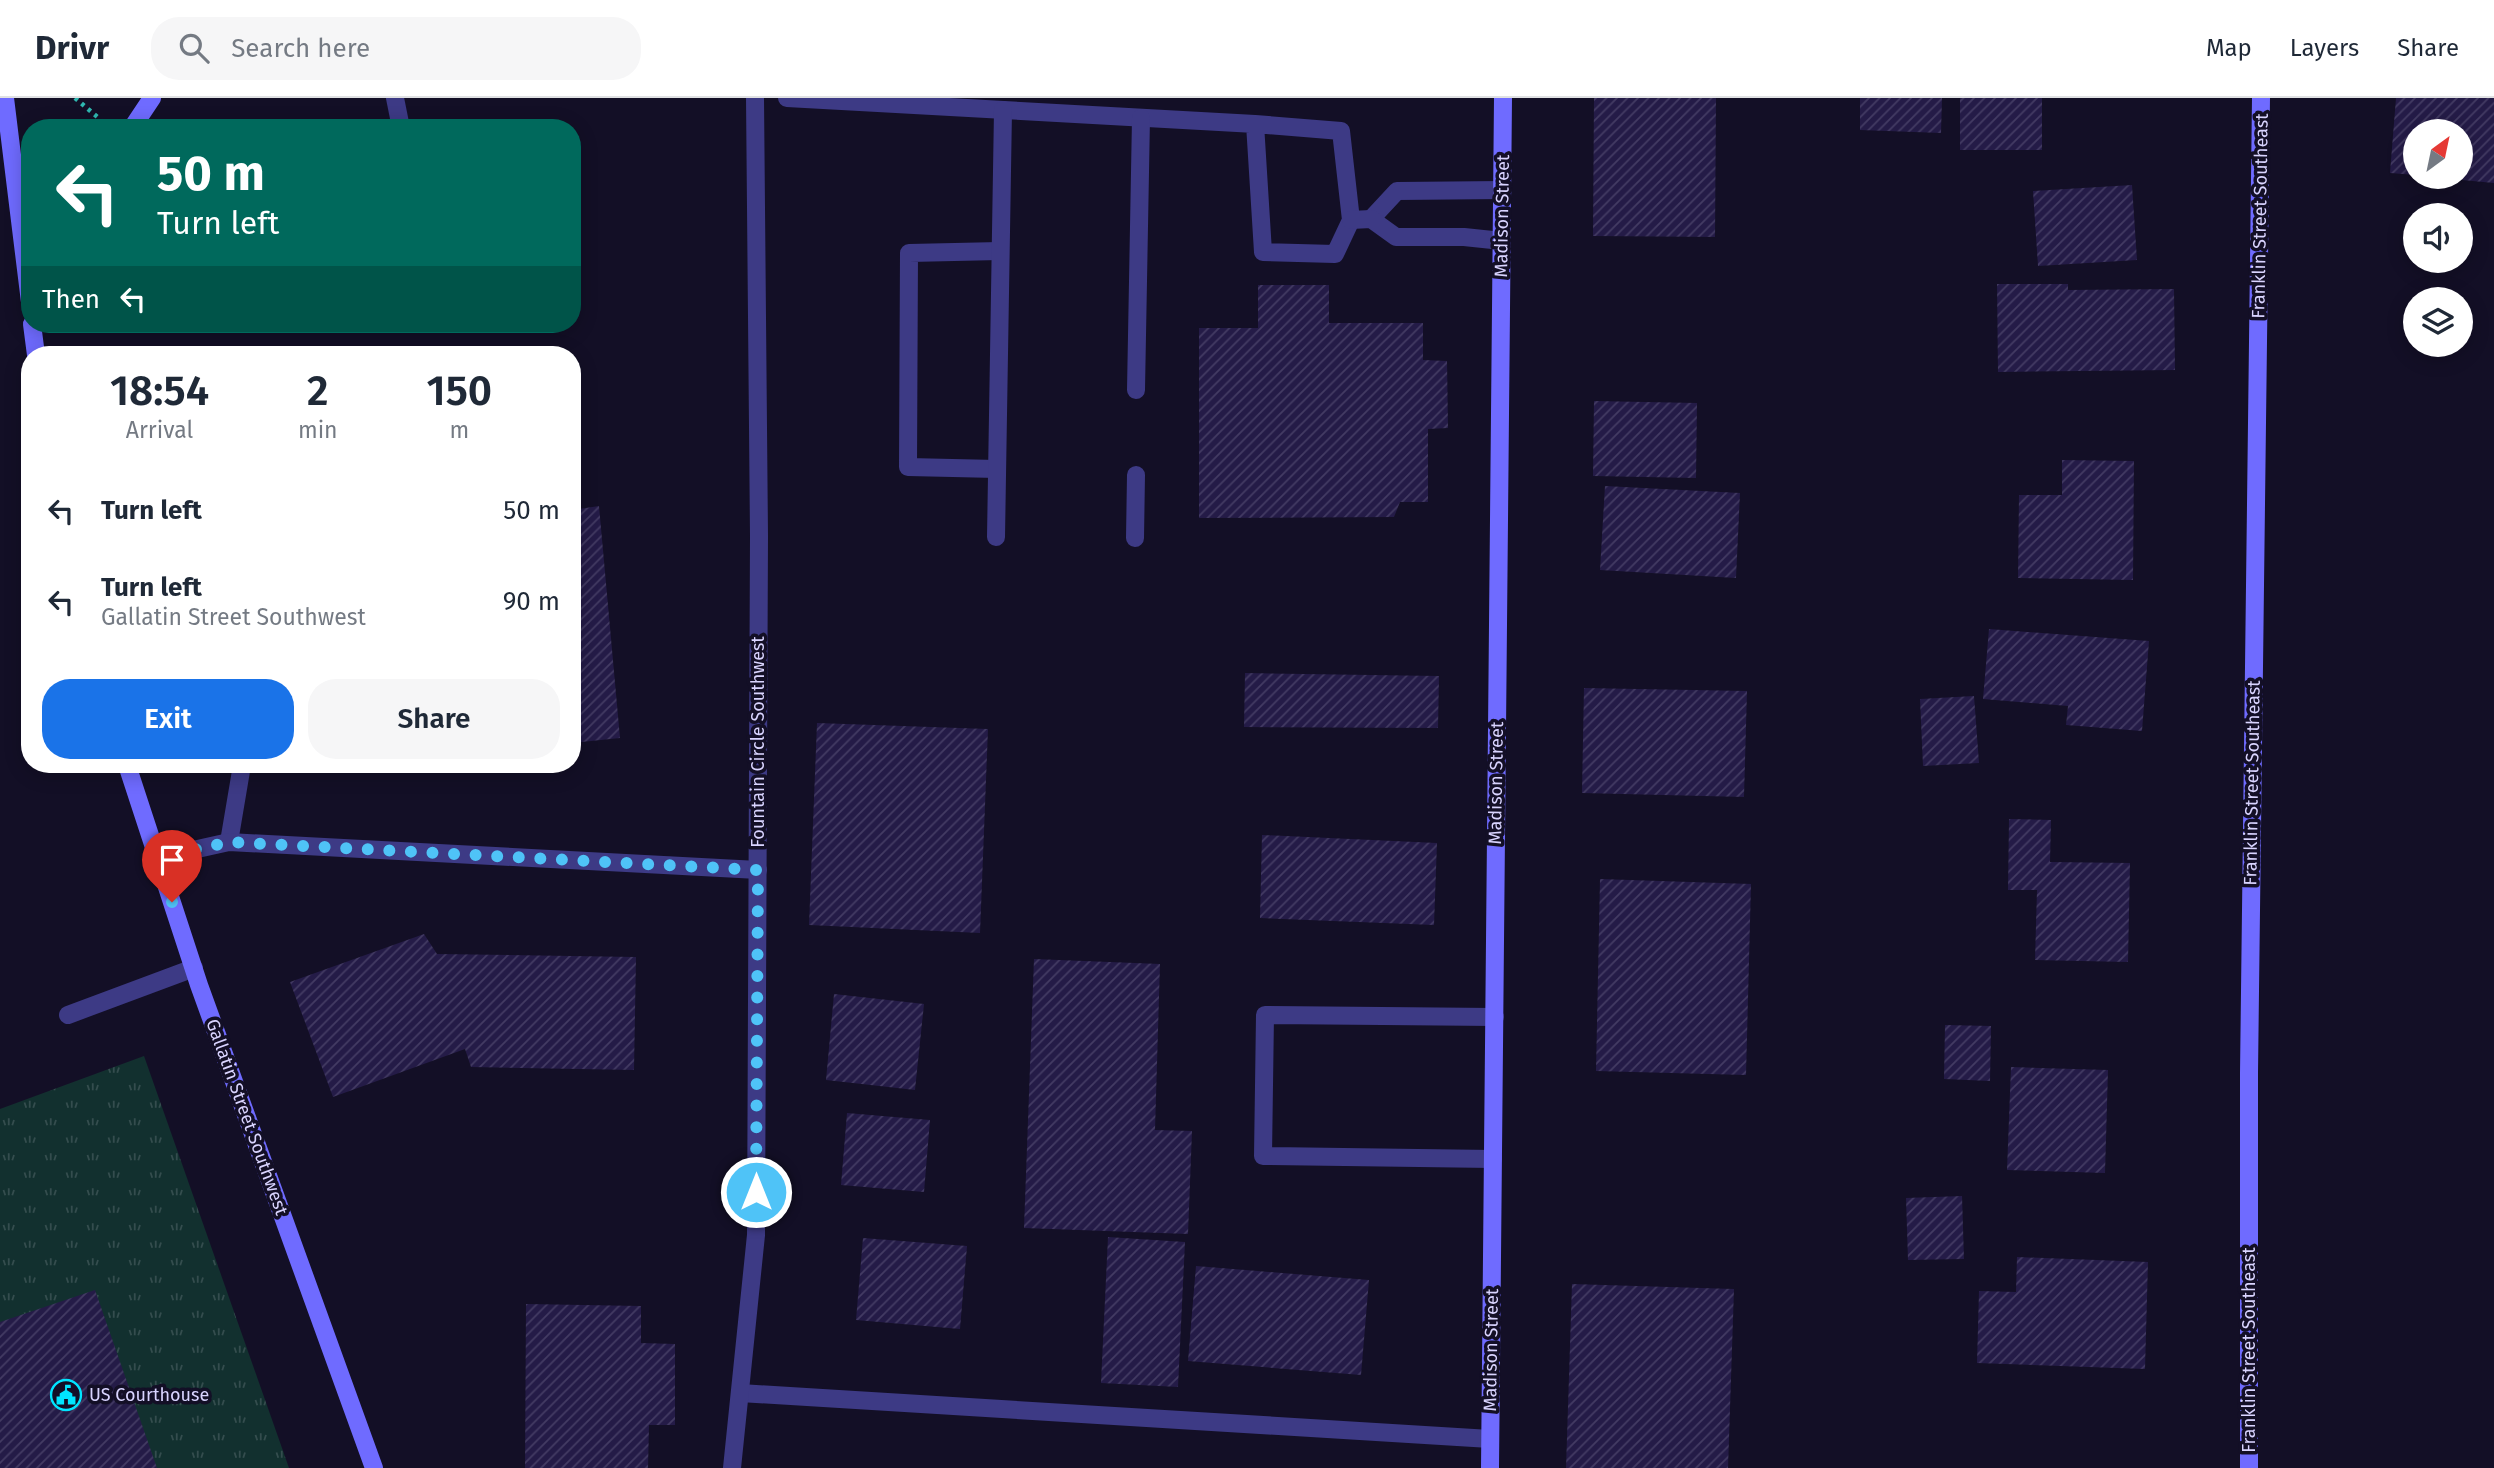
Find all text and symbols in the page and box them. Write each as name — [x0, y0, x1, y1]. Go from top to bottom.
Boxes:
search box — [151, 17, 641, 80]
text: Drivr — [35, 28, 109, 68]
icon: search — [175, 29, 213, 67]
text: Search here — [231, 33, 370, 64]
text: Map — [2206, 34, 2252, 62]
text: Layers — [2290, 34, 2359, 62]
text: Share — [2397, 34, 2459, 62]
street label: Franklin Street Southeast — [2247, 113, 2273, 319]
north arrow — [2403, 119, 2473, 189]
map controls — [2403, 119, 2473, 357]
text: 50 m — [157, 144, 265, 203]
icon: left — [42, 147, 133, 238]
street label: Madison Street — [1490, 154, 1514, 278]
button: sound — [2403, 203, 2473, 273]
text: Turn left — [157, 204, 279, 242]
icon: left — [114, 280, 152, 318]
text: Then — [42, 284, 100, 315]
button: layers — [2403, 287, 2473, 357]
text: 18:54 — [110, 366, 209, 416]
text: 2 — [307, 366, 329, 416]
text: 150 — [426, 366, 492, 416]
text: Arrival — [126, 416, 193, 444]
text: min — [298, 416, 338, 444]
text: m — [449, 416, 469, 444]
icon: left — [42, 492, 80, 530]
text: Turn left — [101, 495, 202, 526]
text: 50 m — [503, 495, 560, 526]
text: Turn left — [101, 572, 202, 603]
icon: left — [42, 583, 80, 621]
text: 90 m — [503, 586, 560, 617]
text: Gallatin Street Southwest — [101, 603, 366, 631]
street label: Fountain Circle Southwest — [747, 636, 769, 848]
button: Exit — [42, 679, 294, 759]
button: Share — [308, 679, 560, 759]
street label: Franklin Street Southeast — [2239, 680, 2265, 886]
street label: Madison Street — [1484, 721, 1508, 845]
pin — [142, 830, 202, 902]
icon: arrive — [153, 841, 191, 879]
street label: Gallatin Street Southwest — [201, 1016, 293, 1219]
position arrow — [719, 1155, 793, 1229]
street label: Franklin Street Southeast — [2238, 1247, 2260, 1453]
street label: Madison Street — [1479, 1288, 1503, 1412]
public building icon: US Courthouse — [49, 1378, 83, 1412]
place label: US Courthouse — [89, 1384, 209, 1406]

